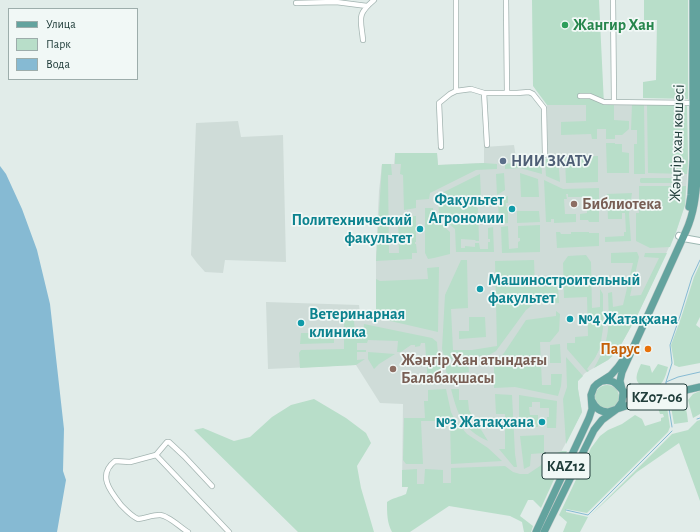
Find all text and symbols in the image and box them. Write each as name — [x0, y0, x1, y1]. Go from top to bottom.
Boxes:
legend — [8, 8, 138, 80]
place label: Жангир Хан — [573, 15, 655, 35]
text: Улица — [46, 18, 76, 30]
marker: Жангир Хан — [560, 20, 570, 30]
text: Парк — [46, 38, 71, 50]
text: Вода — [46, 58, 70, 70]
street label: Жәңгір хан көшесі — [665, 84, 689, 202]
place label: НИИ ЗКАТУ — [511, 151, 592, 171]
marker: НИИ ЗКАТУ — [498, 156, 508, 166]
place label: Факультет Агрономии — [428, 190, 504, 228]
place label: Библиотека — [582, 194, 661, 214]
marker: Библиотека — [569, 199, 579, 209]
marker: Факультет Агрономии — [507, 204, 517, 214]
place label: Политехнический факультет — [292, 210, 412, 248]
marker: Политехнический факультет — [415, 224, 425, 234]
place label: Машиностроительный факультет — [488, 270, 640, 308]
marker: Машиностроительный факультет — [475, 284, 485, 294]
place label: Ветеринарная клиника — [309, 304, 405, 342]
place label: №4 Жатақхана — [578, 309, 678, 329]
marker: №4 Жатақхана — [565, 314, 575, 324]
marker: Ветеринарная клиника — [296, 318, 306, 328]
place label: Парус — [600, 339, 640, 359]
marker: Парус — [643, 344, 653, 354]
place label: Жәңгір Хан атындағы Балабақшасы — [401, 350, 547, 388]
marker: Жәңгір Хан атындағы Балабақшасы — [388, 364, 398, 374]
road number: KZ07-06 — [627, 384, 687, 410]
place label: №3 Жатақхана — [435, 412, 534, 432]
marker: №3 Жатақхана — [537, 417, 547, 427]
road number: KAZ12 — [542, 453, 590, 479]

